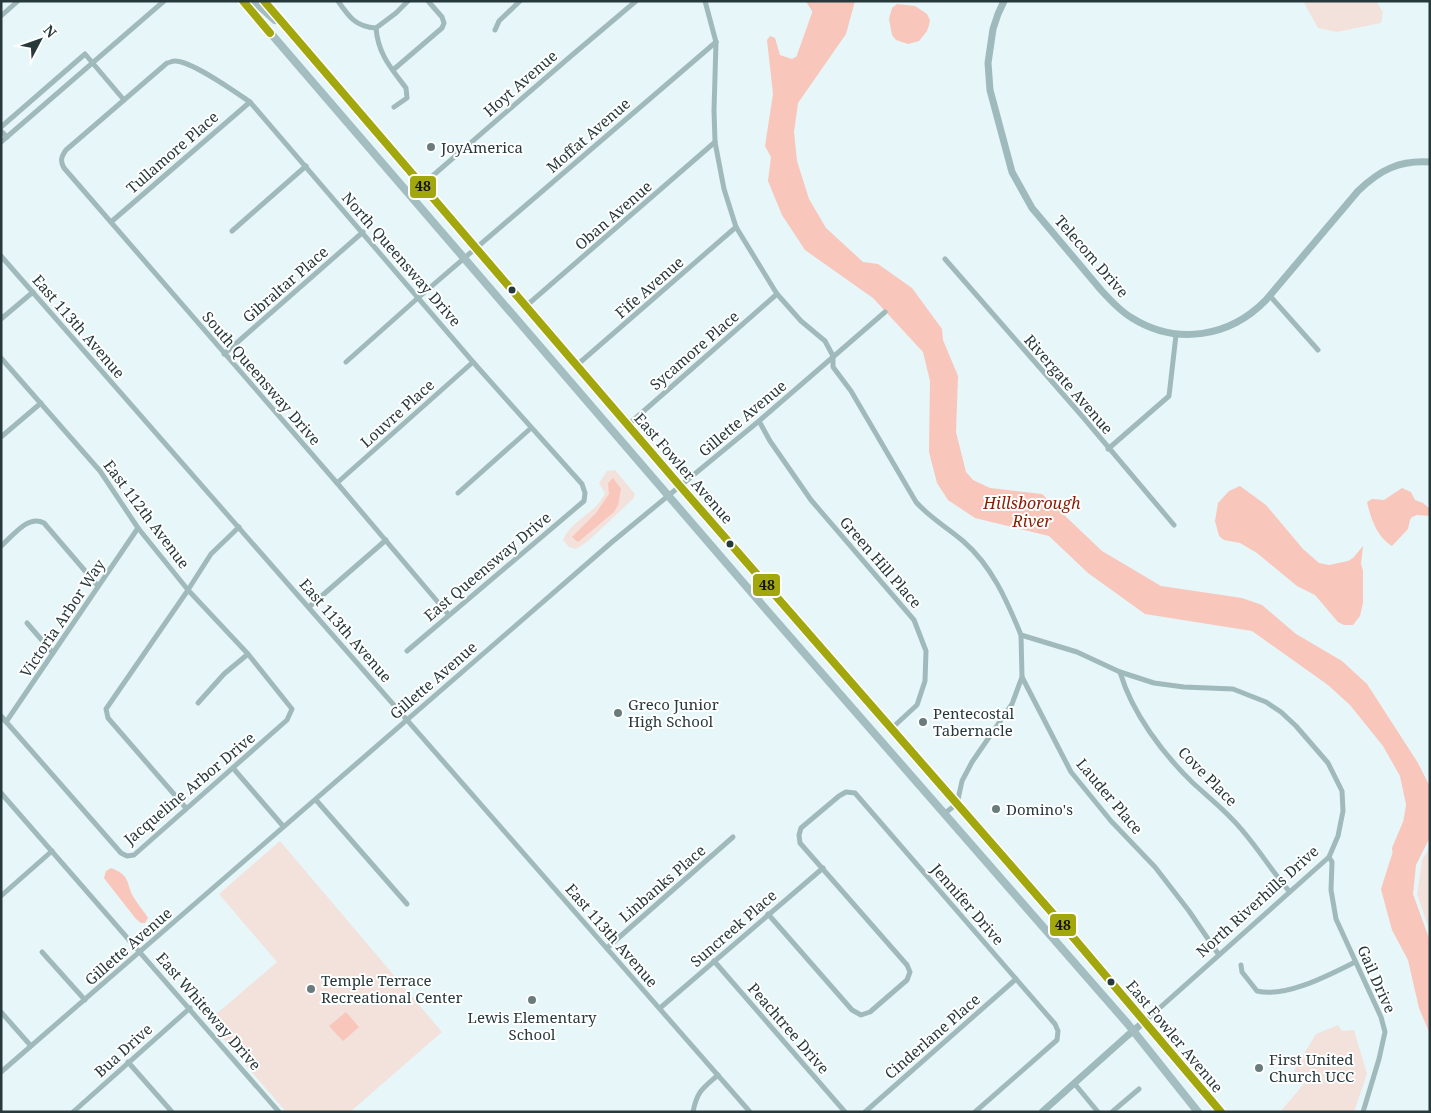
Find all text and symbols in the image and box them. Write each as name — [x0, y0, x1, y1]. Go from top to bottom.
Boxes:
north arrow — [15, 15, 65, 65]
text: N — [39, 21, 61, 42]
street label: Hoyt Avenue — [479, 45, 561, 121]
street label: Moffat Avenue — [542, 93, 634, 177]
street label: Tullamore Place — [122, 106, 222, 198]
place label: JoyAmerica — [440, 137, 523, 157]
marker: JoyAmerica — [425, 141, 437, 153]
line badge: 48 — [409, 175, 437, 199]
text: 48 — [415, 176, 431, 195]
street label: Oban Avenue — [570, 176, 656, 254]
street label: North Queensway Drive — [338, 188, 466, 330]
street label: Telecom Drive — [1051, 211, 1133, 301]
street label: Gibraltar Place — [238, 241, 332, 327]
street label: Fife Avenue — [610, 252, 688, 322]
street label: East 113th Avenue — [28, 270, 130, 382]
unlabelled marker — [507, 285, 517, 295]
street label: Sycamore Place — [645, 306, 743, 394]
street label: South Queensway Drive — [198, 307, 326, 449]
street label: Rivergate Avenue — [1020, 330, 1118, 438]
street label: Louvre Place — [356, 375, 438, 451]
street label: Gillette Avenue — [694, 375, 790, 461]
street label: East Fowler Avenue — [630, 408, 738, 528]
street label: East 112th Avenue — [100, 456, 194, 572]
water label: Hillsborough River — [982, 492, 1081, 532]
street label: East Queensway Drive — [419, 507, 555, 625]
street label: Green Hill Place — [836, 512, 926, 612]
unlabelled marker — [725, 539, 735, 549]
street label: Victoria Arbor Way — [15, 555, 109, 681]
line badge: 48 — [752, 573, 781, 597]
street label: East 113th Avenue — [295, 574, 397, 686]
text: 48 — [759, 575, 775, 594]
street label: Gillette Avenue — [385, 637, 481, 723]
place label: Greco Junior High School — [628, 694, 719, 731]
place label: Pentecostal Tabernacle — [933, 703, 1015, 740]
marker: Greco Junior High School — [612, 707, 624, 719]
marker: Pentecostal Tabernacle — [917, 716, 929, 728]
street label: Jacqueline Arbor Drive — [119, 727, 259, 849]
street label: Cove Place — [1174, 742, 1242, 810]
street label: Lauder Place — [1072, 754, 1148, 838]
place label: Domino's — [1006, 799, 1073, 819]
marker: Domino's — [990, 803, 1002, 815]
street label: Linbanks Place — [615, 840, 709, 926]
street label: North Riverhills Drive — [1192, 841, 1322, 961]
street label: Jennifer Drive — [926, 858, 1009, 949]
street label: East 113th Avenue — [561, 879, 663, 991]
street label: Suncreek Place — [686, 885, 780, 971]
street label: Gillette Avenue — [80, 903, 176, 989]
line badge: 48 — [1049, 913, 1077, 937]
text: 48 — [1055, 915, 1071, 934]
street label: Gail Drive — [1353, 942, 1401, 1016]
street label: East Whiteway Drive — [152, 948, 266, 1074]
place label: Temple Terrace Recreational Center — [321, 970, 462, 1007]
street label: East Fowler Avenue — [1122, 976, 1228, 1096]
unlabelled marker — [1106, 977, 1116, 987]
street label: Peachtree Drive — [744, 978, 834, 1078]
marker: Temple Terrace Recreational Center — [305, 983, 317, 995]
street label: Cinderlane Place — [880, 989, 984, 1083]
marker: Lewis Elementary School — [526, 994, 538, 1006]
place label: Lewis Elementary School — [468, 1007, 597, 1044]
street label: Bua Drive — [90, 1019, 156, 1081]
place label: First United Church UCC — [1269, 1049, 1354, 1086]
marker: First United Church UCC — [1253, 1062, 1265, 1074]

